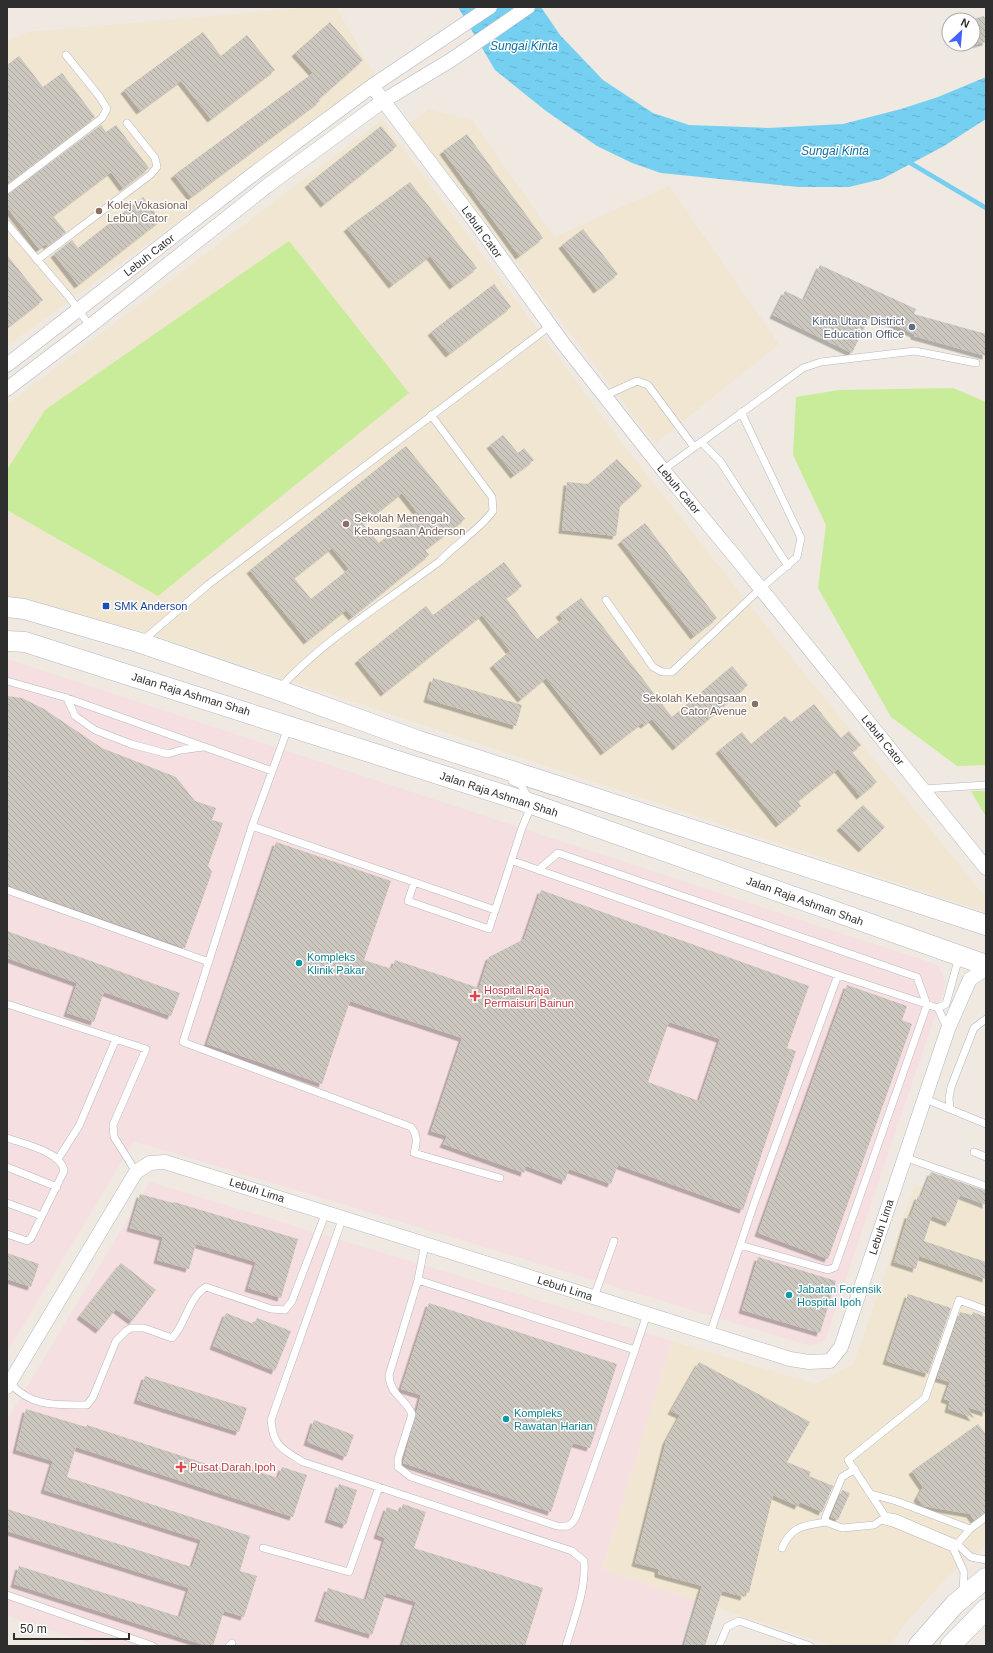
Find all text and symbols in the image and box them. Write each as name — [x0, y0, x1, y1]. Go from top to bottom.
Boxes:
north arrow — [941, 12, 981, 52]
text: N — [959, 16, 972, 30]
water label: Sungai Kinta — [490, 39, 558, 53]
water label: Sungai Kinta — [801, 144, 869, 158]
place label: Kolej Vokasional Lebuh Cator — [107, 199, 188, 224]
street label: Lebuh Cator — [459, 204, 505, 260]
marker: Kolej Vokasional Lebuh Cator — [94, 206, 104, 216]
street label: Lebuh Cator — [121, 231, 177, 278]
place label: Kinta Utara District Education Office — [812, 315, 904, 340]
marker: Kinta Utara District Education Office — [907, 322, 917, 332]
street label: Lebuh Cator — [655, 462, 703, 516]
place label: Sekolah Menengah Kebangsaan Anderson — [354, 512, 465, 537]
marker: Sekolah Menengah Kebangsaan Anderson — [341, 519, 351, 529]
place label: SMK Anderson — [114, 600, 187, 612]
marker: SMK Anderson — [101, 601, 111, 611]
street label: Jalan Raja Ashman Shah — [130, 670, 252, 718]
place label: Sekolah Kebangsaan Cator Avenue — [642, 692, 747, 717]
marker: Sekolah Kebangsaan Cator Avenue — [750, 699, 760, 709]
street label: Lebuh Cator — [859, 713, 907, 768]
street label: Jalan Raja Ashman Shah — [438, 769, 560, 819]
street label: Jalan Raja Ashman Shah — [745, 874, 865, 928]
place label: Kompleks Klinik Pakar — [307, 951, 365, 976]
marker: Kompleks Klinik Pakar — [294, 958, 304, 968]
place label: Hospital Raja Permaisuri Bainun — [484, 984, 574, 1009]
marker: Hospital Raja Permaisuri Bainun — [469, 990, 481, 1002]
street label: Lebuh Lima — [228, 1175, 287, 1205]
street label: Lebuh Lima — [866, 1197, 896, 1256]
street label: Lebuh Lima — [536, 1273, 595, 1303]
place label: Jabatan Forensik Hospital Ipoh — [797, 1283, 882, 1308]
marker: Jabatan Forensik Hospital Ipoh — [784, 1290, 794, 1300]
place label: Kompleks Rawatan Harian — [514, 1407, 593, 1432]
marker: Kompleks Rawatan Harian — [501, 1414, 511, 1424]
marker: Pusat Darah Ipoh — [175, 1461, 187, 1473]
place label: Pusat Darah Ipoh — [190, 1461, 276, 1473]
scale bar — [14, 1615, 129, 1641]
text: 50 m — [20, 1622, 47, 1636]

